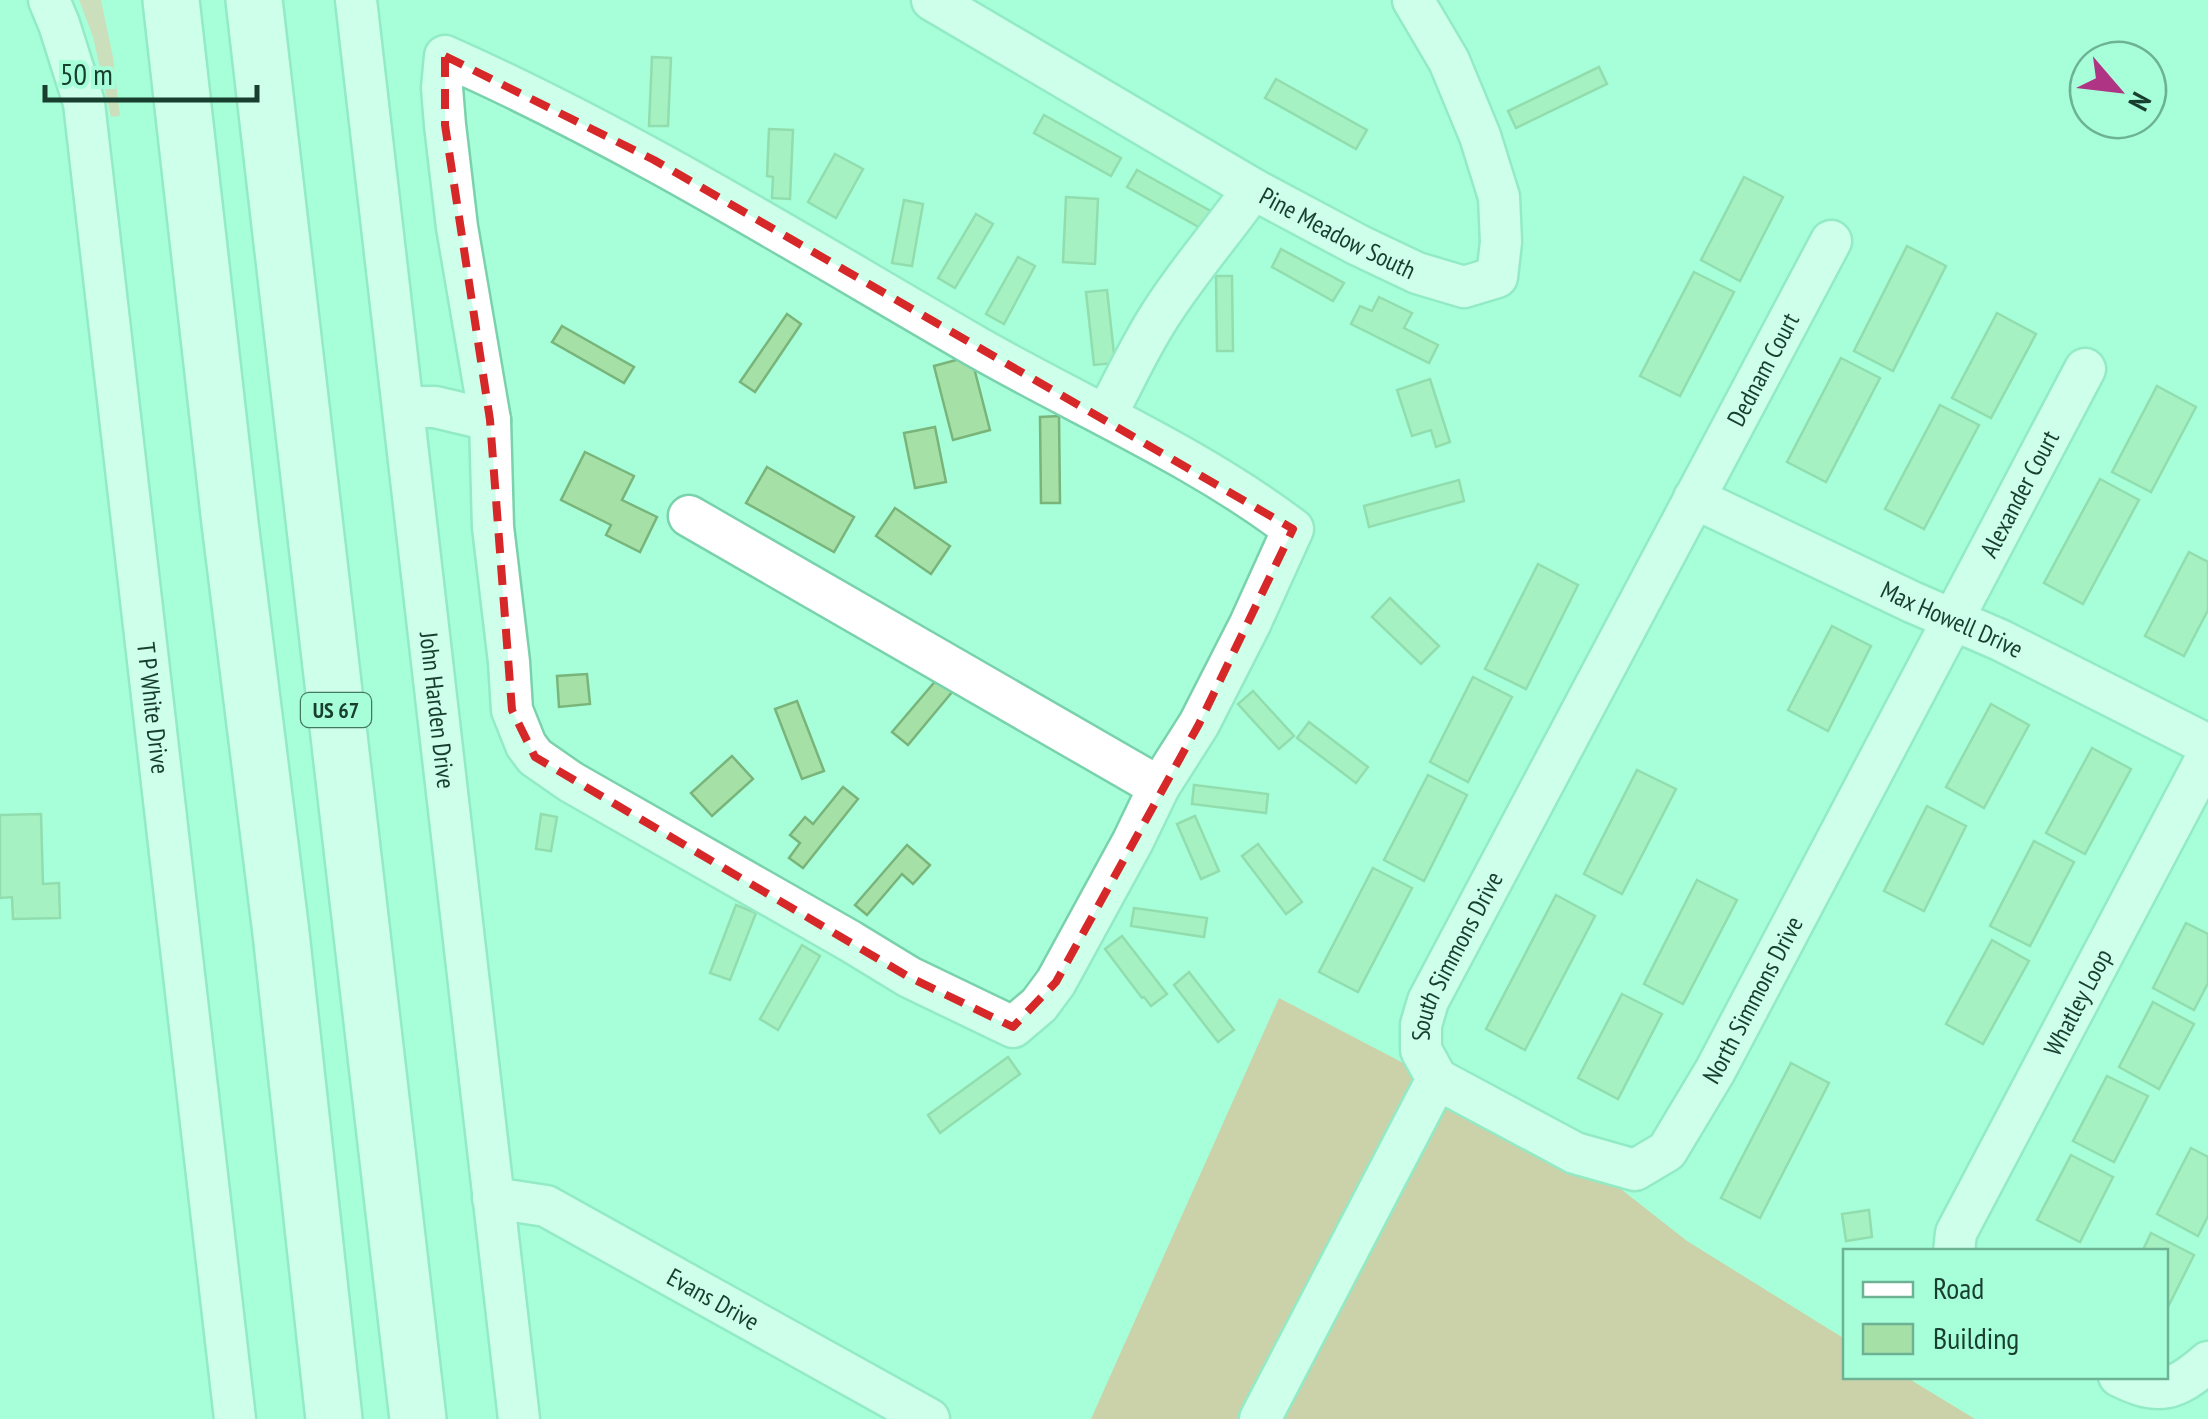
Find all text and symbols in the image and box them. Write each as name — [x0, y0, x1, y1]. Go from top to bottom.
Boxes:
scale bar — [45, 40, 258, 102]
north arrow — [2068, 40, 2168, 140]
text: 50 m — [60, 54, 113, 93]
text: N — [2121, 87, 2160, 117]
street label: Pine Meadow South — [1254, 180, 1421, 286]
street label: Dednam Court — [1720, 307, 1806, 432]
street label: Alexander Court — [1973, 425, 2066, 563]
street label: Max Howell Drive — [1876, 573, 2028, 665]
street label: John Harden Drive — [413, 629, 462, 790]
street label: T P White Drive — [130, 641, 177, 776]
road number: US 67 — [301, 693, 371, 727]
street label: South Simmons Drive — [1404, 866, 1510, 1041]
street label: North Simmons Drive — [1695, 911, 1810, 1089]
street label: Whatley Loop — [2036, 943, 2119, 1061]
legend — [1843, 1249, 2168, 1379]
street label: Evans Drive — [662, 1261, 765, 1337]
text: Road — [1933, 1268, 1984, 1307]
text: Building — [1933, 1318, 2019, 1357]

